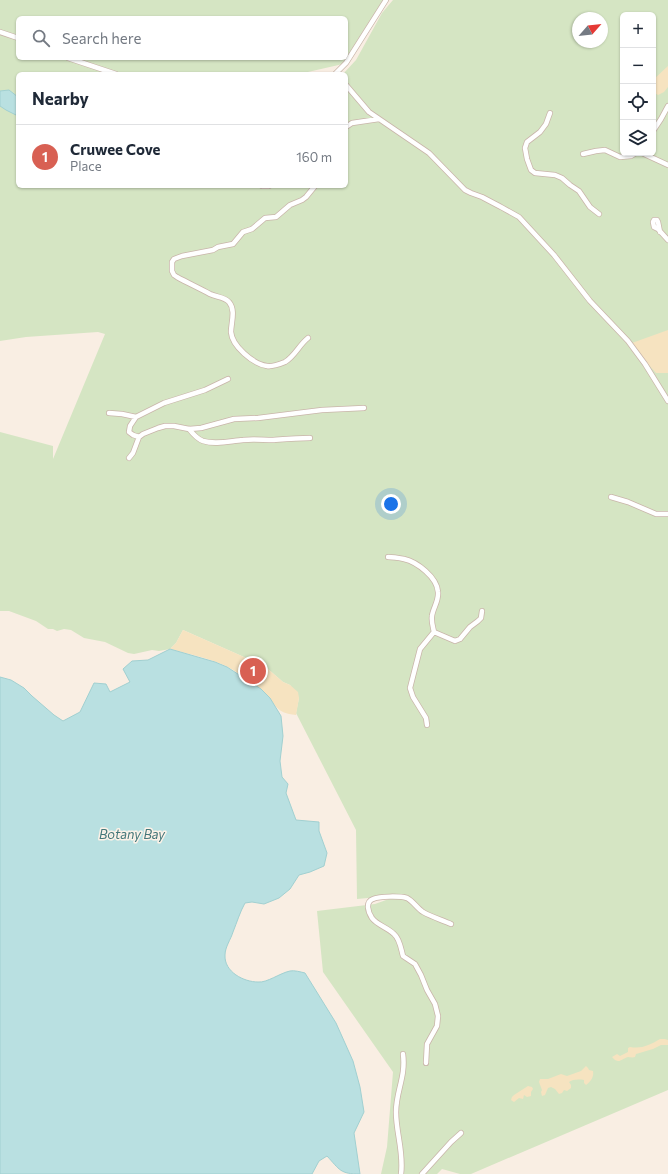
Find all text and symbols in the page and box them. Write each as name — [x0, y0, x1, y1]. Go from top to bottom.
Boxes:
north arrow — [572, 12, 608, 48]
map controls — [620, 12, 656, 156]
button: + — [620, 12, 656, 48]
search box — [16, 16, 348, 60]
icon: search — [30, 27, 52, 49]
text: Search here — [62, 29, 141, 47]
button: − — [620, 48, 656, 84]
button: locate — [620, 84, 656, 120]
text: Nearby — [32, 88, 89, 109]
button: layers — [620, 120, 656, 156]
text: Cruwee Cove — [70, 140, 160, 158]
text: 1 — [42, 149, 48, 165]
text: 160 m — [296, 149, 332, 165]
text: Place — [70, 158, 102, 174]
your location — [381, 494, 401, 514]
pin: 1 — [240, 656, 266, 686]
water label: Botany Bay — [99, 826, 166, 842]

